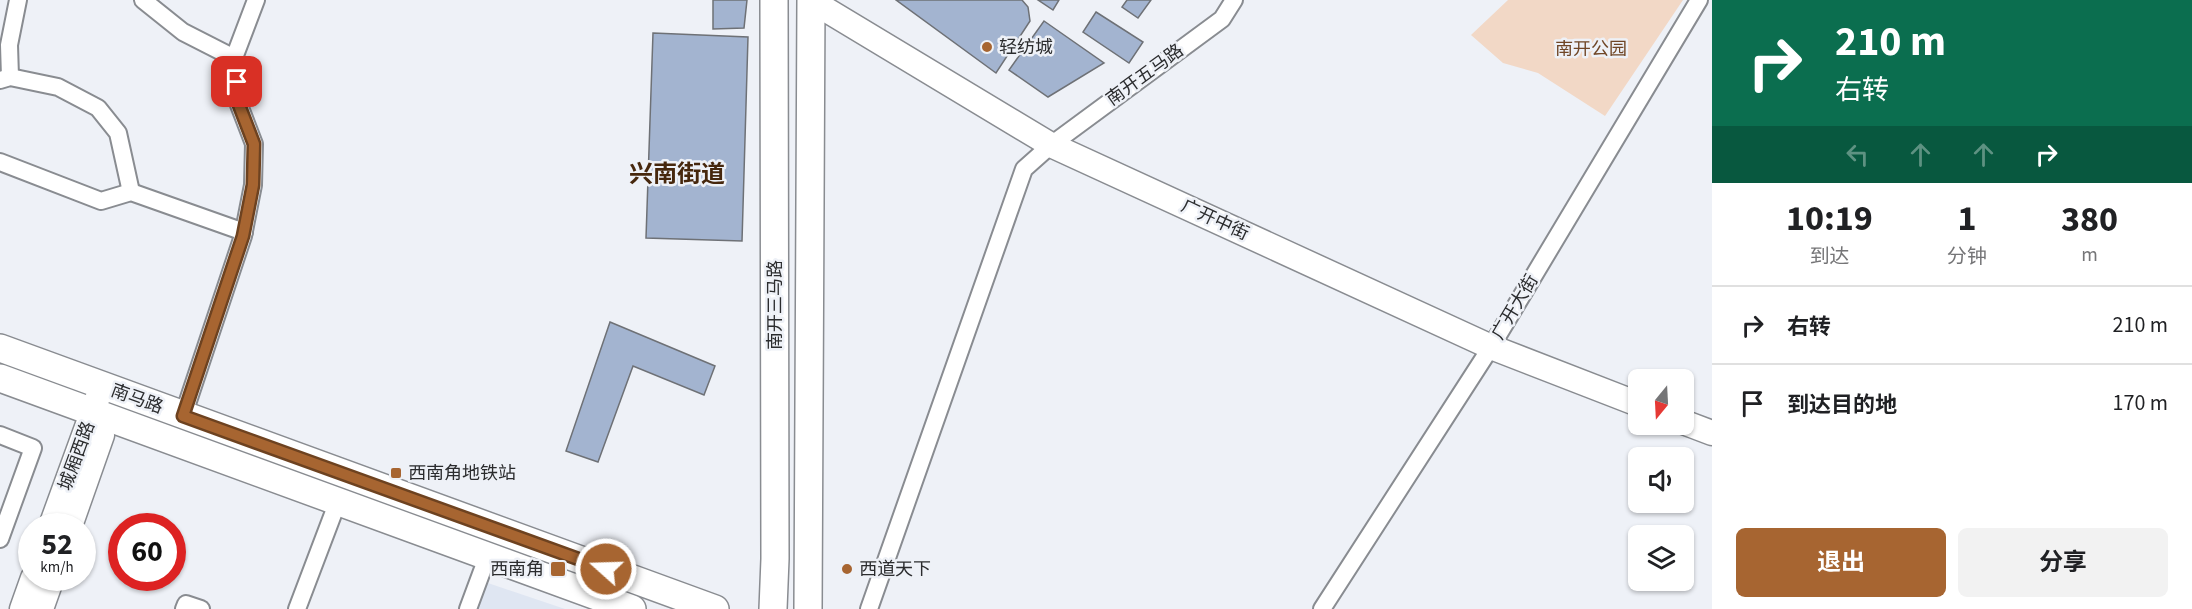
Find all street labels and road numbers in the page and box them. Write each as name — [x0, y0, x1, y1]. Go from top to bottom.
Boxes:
street label: 南开五马路 — [1101, 38, 1189, 112]
street label: 广开中街 — [1177, 193, 1253, 247]
street label: 南开三马路 — [763, 260, 788, 350]
street label: 广开大街 — [1486, 270, 1544, 344]
street label: 南马路 — [107, 378, 167, 420]
street label: 城厢西路 — [53, 418, 101, 494]

